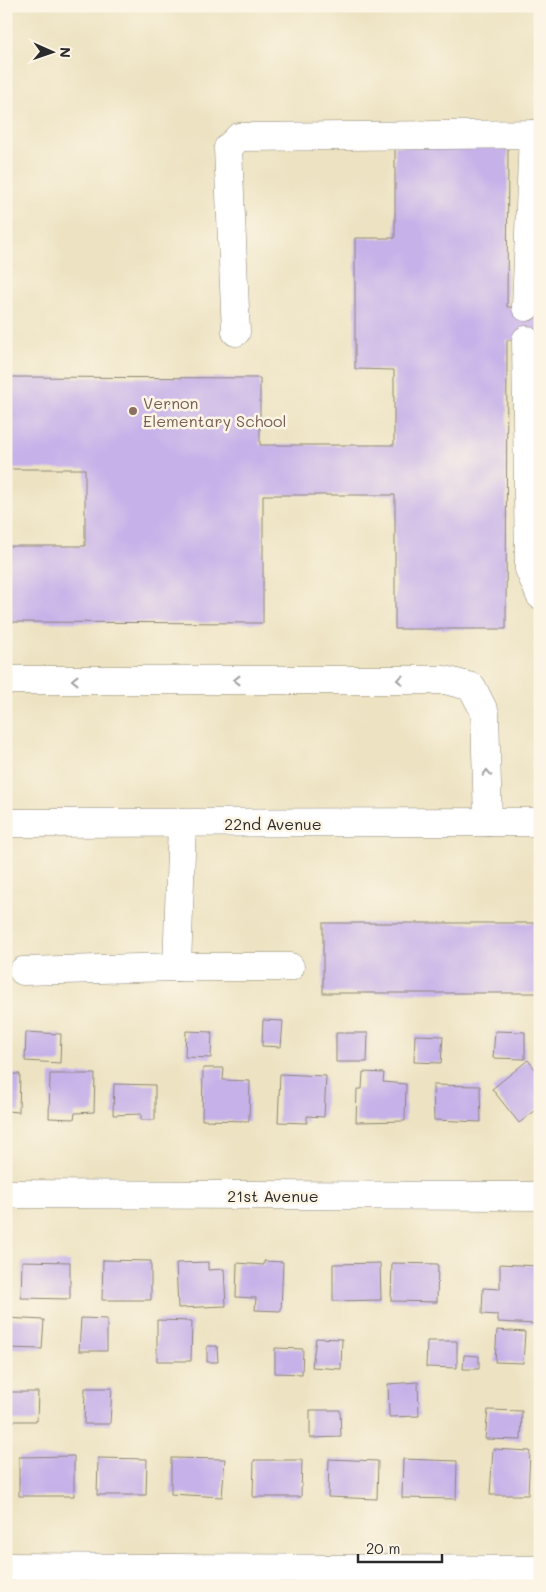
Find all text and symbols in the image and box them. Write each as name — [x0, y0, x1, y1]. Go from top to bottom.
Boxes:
north arrow — [28, 28, 78, 78]
text: N — [56, 47, 75, 58]
place label: Vernon Elementary School — [143, 392, 287, 431]
marker: Vernon Elementary School — [127, 405, 139, 417]
one-way arrow — [70, 675, 78, 685]
one-way arrow — [233, 675, 240, 685]
one-way arrow — [395, 675, 403, 685]
one-way arrow — [481, 769, 492, 777]
street label: 22nd Avenue — [224, 813, 322, 834]
street label: 21st Avenue — [227, 1185, 319, 1206]
scale bar — [358, 1532, 442, 1564]
text: 20 m — [366, 1538, 400, 1558]

